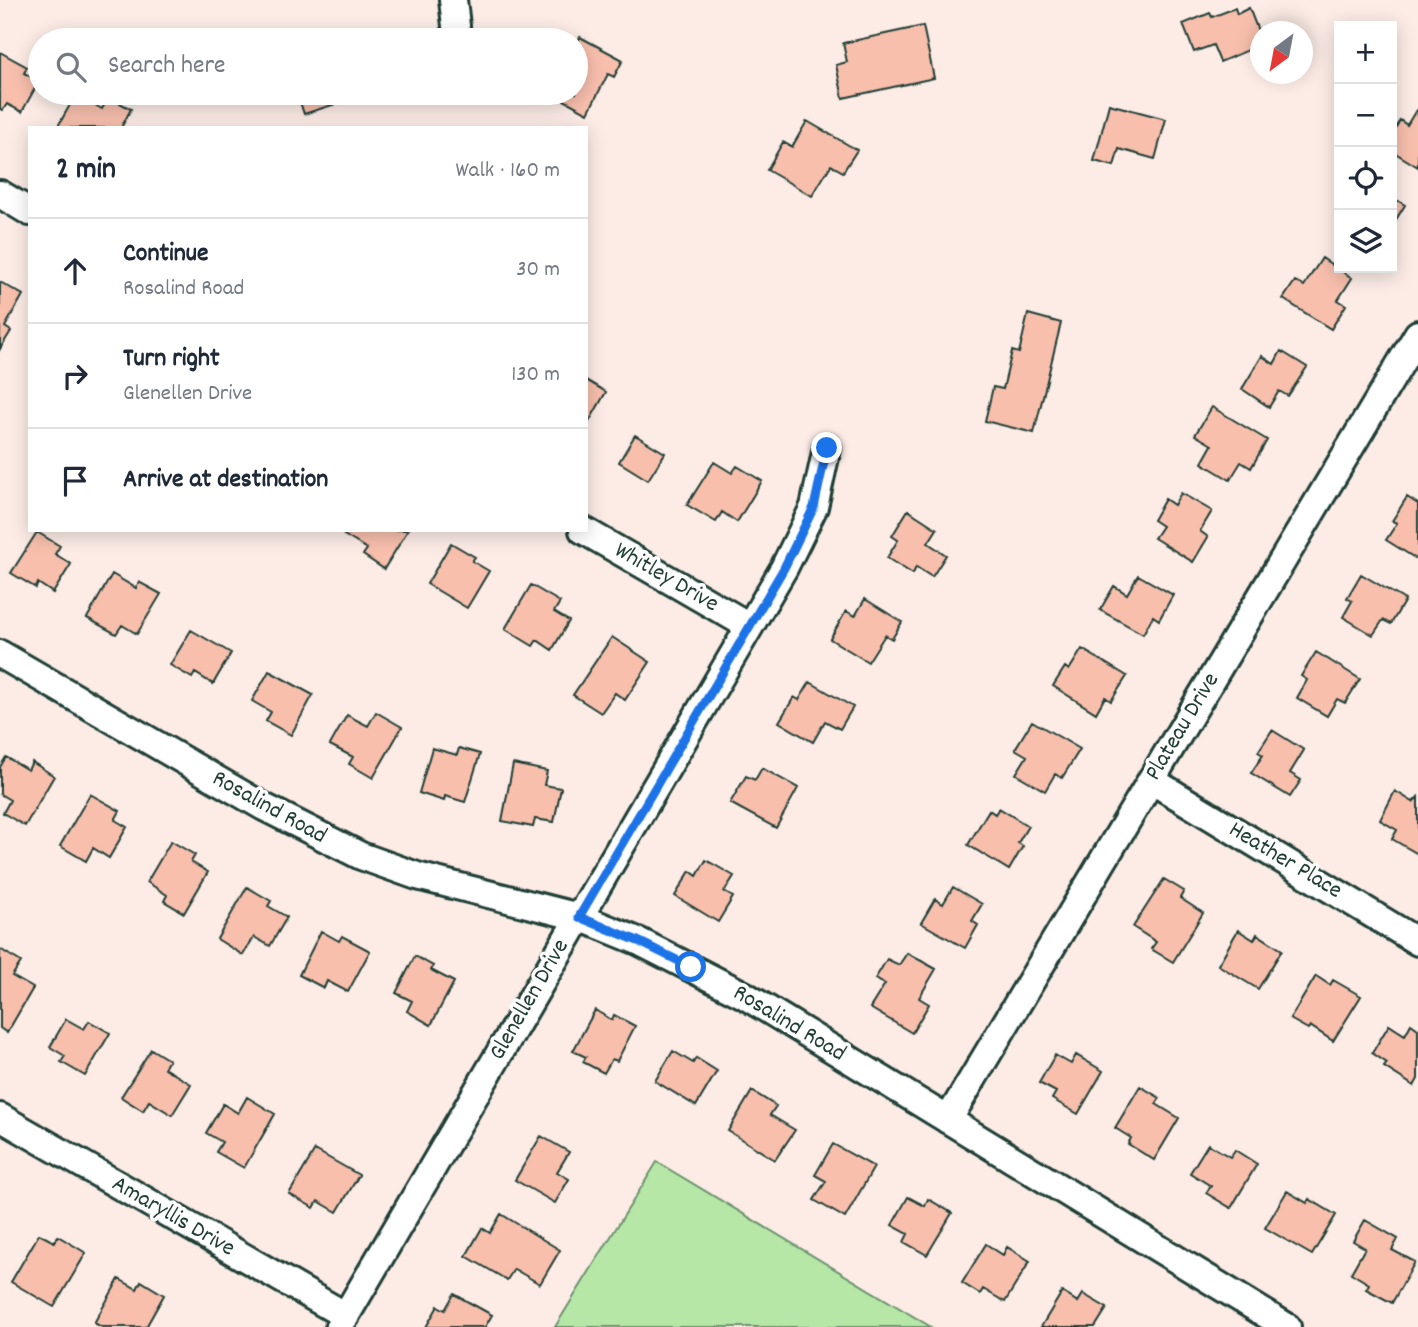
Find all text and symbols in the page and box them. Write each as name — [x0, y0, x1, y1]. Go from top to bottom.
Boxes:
north arrow — [1250, 21, 1313, 84]
map controls — [1334, 21, 1397, 273]
button: + — [1334, 21, 1397, 84]
search box — [28, 28, 588, 105]
icon: search — [52, 48, 90, 86]
text: Search here — [108, 48, 226, 85]
button: − — [1334, 84, 1397, 147]
button: locate — [1334, 147, 1397, 210]
text: 2 min — [56, 150, 116, 193]
text: Walk · 160 m — [455, 155, 560, 188]
button: layers — [1334, 210, 1397, 273]
text: Continue — [123, 236, 208, 273]
icon: ahead — [56, 252, 94, 290]
text: 30 m — [516, 254, 560, 287]
text: Rosalind Road — [123, 273, 244, 306]
text: Turn right — [123, 341, 220, 378]
icon: right — [56, 357, 94, 395]
text: 130 m — [511, 359, 560, 392]
text: Glenellen Drive — [123, 378, 252, 411]
route end — [811, 432, 842, 463]
icon: arrive — [56, 462, 94, 500]
text: Arrive at destination — [123, 462, 328, 499]
street label: Whitley Drive — [607, 534, 725, 622]
street label: Plateau Drive — [1137, 667, 1229, 787]
street label: Rosalind Road — [205, 762, 333, 854]
street label: Heather Place — [1222, 814, 1348, 908]
street label: Glenellen Drive — [482, 933, 578, 1067]
route start — [675, 951, 706, 982]
street label: Rosalind Road — [726, 977, 852, 1071]
street label: Amaryllis Drive — [105, 1168, 241, 1266]

